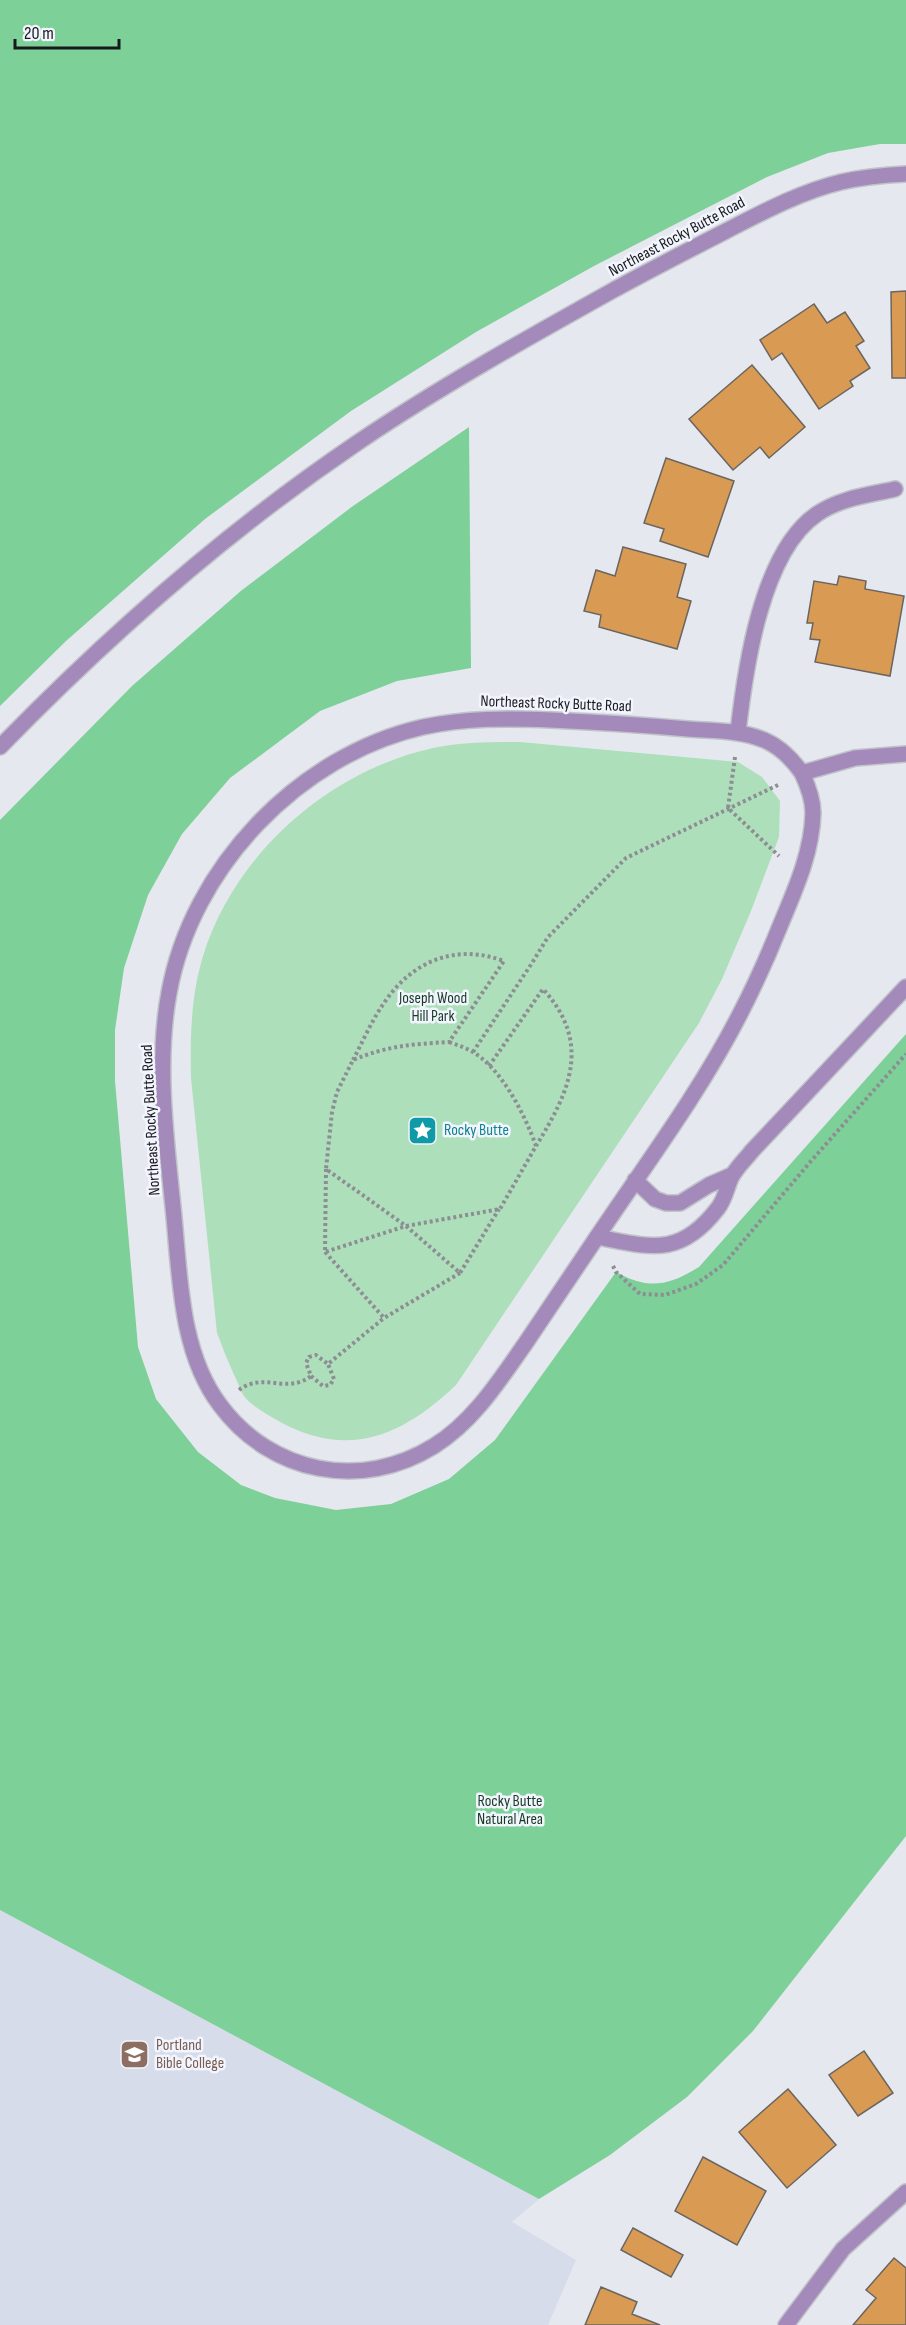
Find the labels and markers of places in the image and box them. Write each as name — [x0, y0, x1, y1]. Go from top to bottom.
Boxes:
place icon: Rocky Butte — [407, 1114, 439, 1146]
place label: Rocky Butte — [444, 1121, 509, 1140]
place label: Portland Bible College — [156, 2036, 224, 2073]
school or university icon: Portland Bible College — [119, 2038, 151, 2070]

